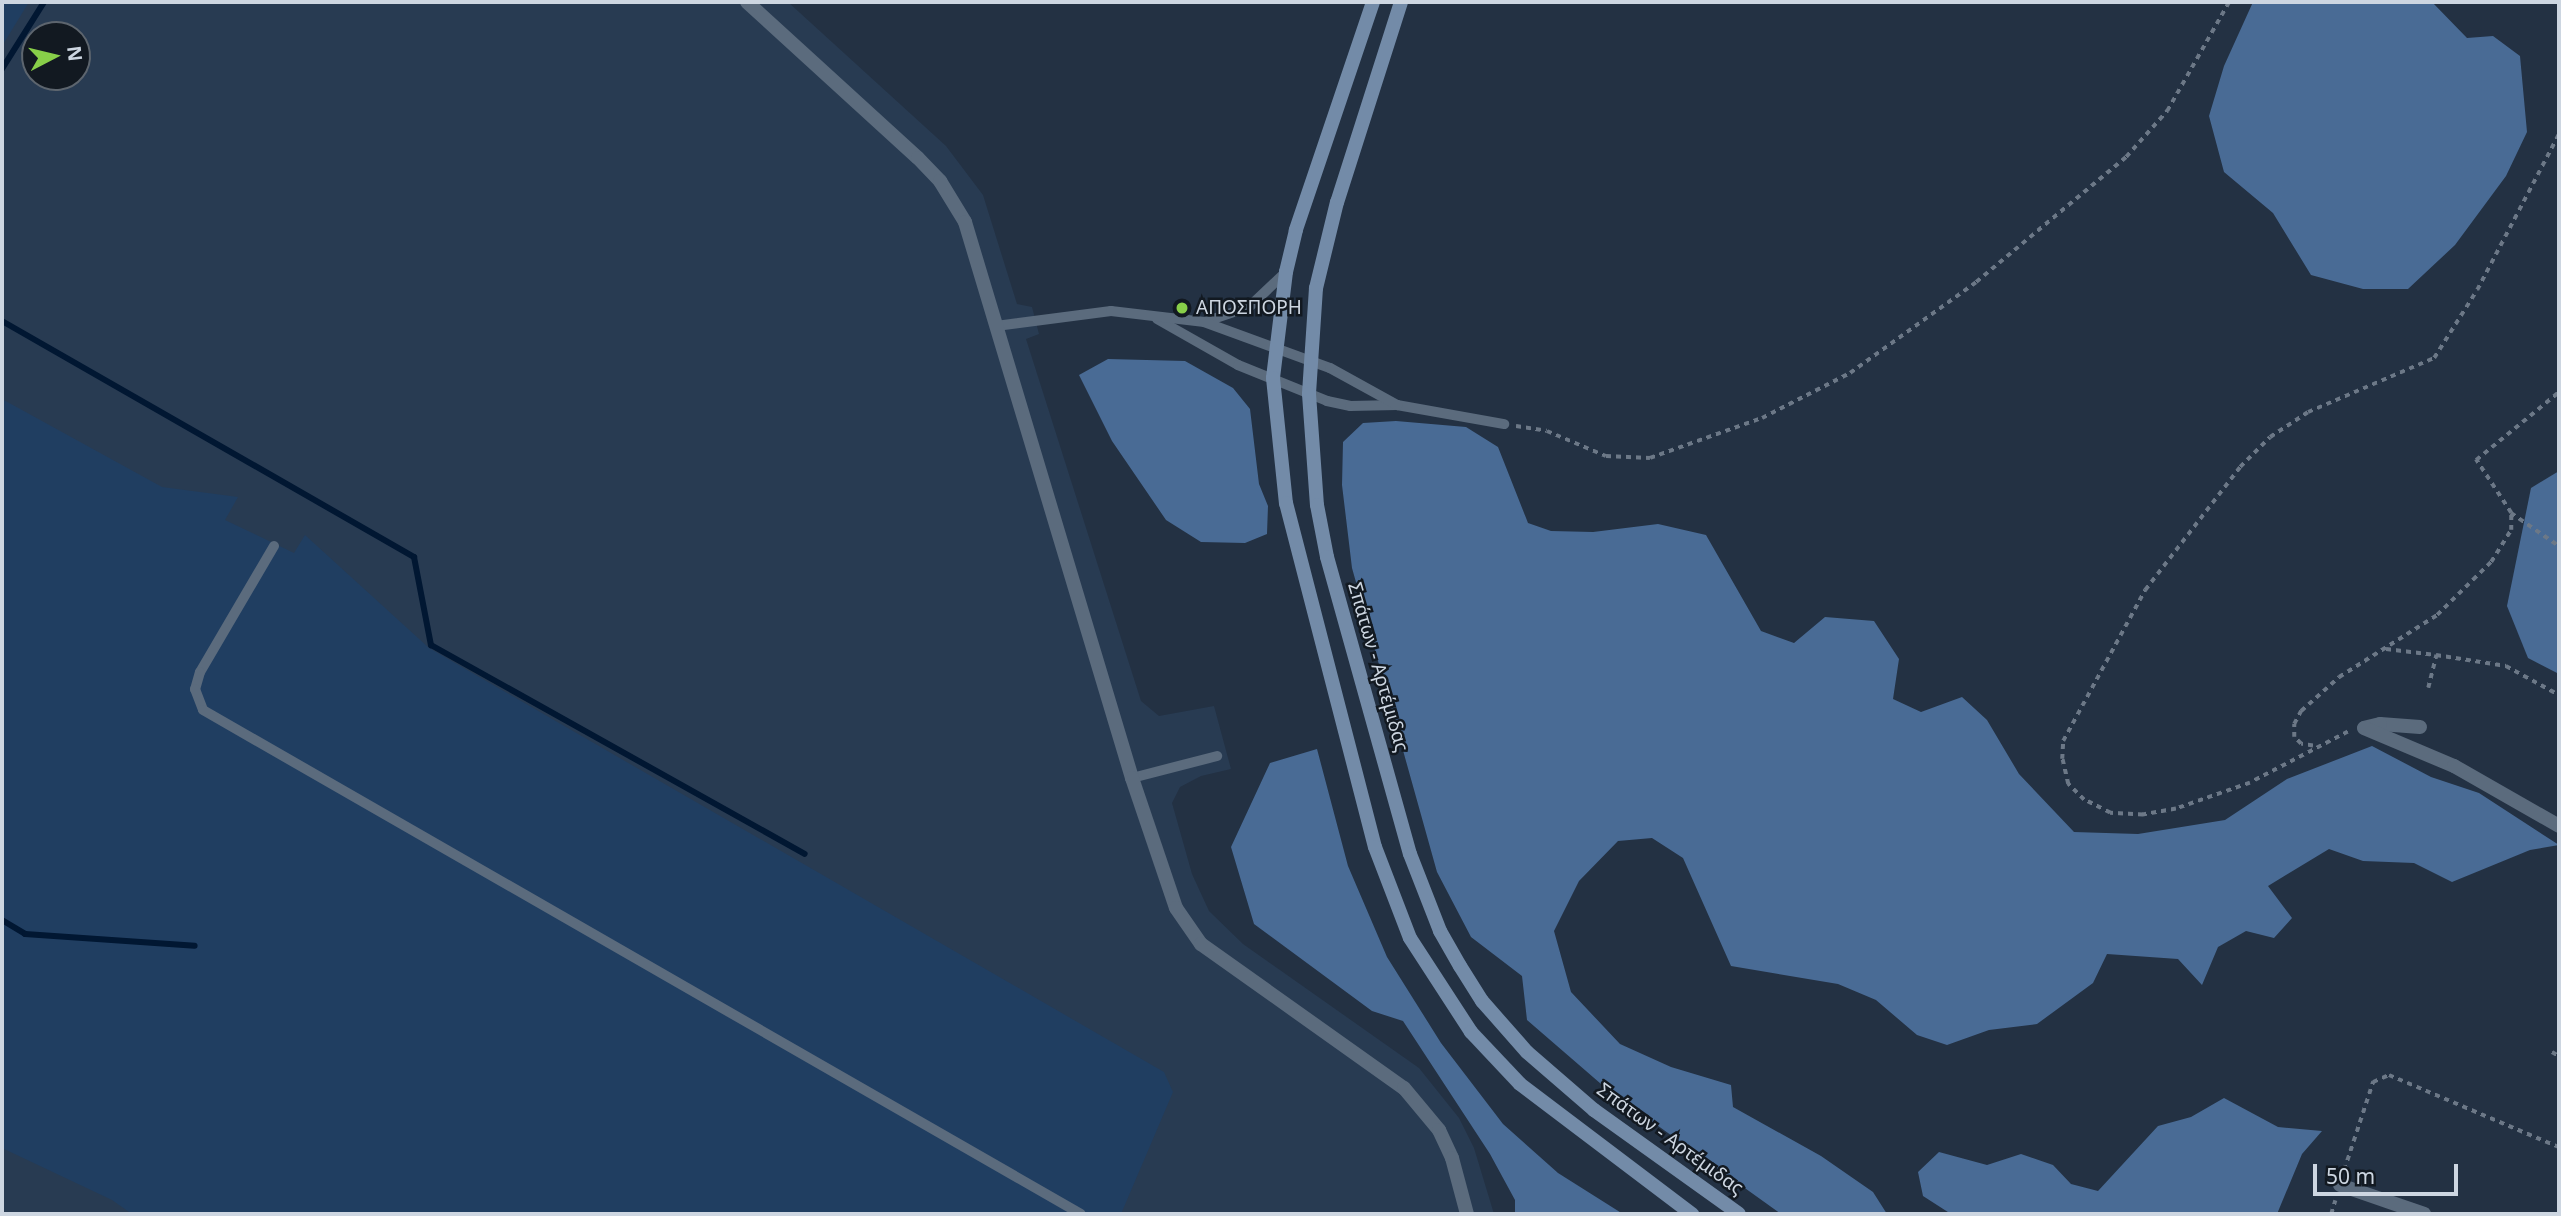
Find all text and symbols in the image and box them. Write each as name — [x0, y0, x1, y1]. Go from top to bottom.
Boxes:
north arrow — [21, 21, 91, 91]
text: N — [61, 44, 89, 63]
place label: ΑΠΟΣΠΟΡΗ — [1196, 297, 1302, 319]
marker: ΑΠΟΣΠΟΡΗ — [1174, 300, 1190, 316]
street label: Σπάτων - Αρτέμιδας — [1343, 580, 1413, 754]
street label: Σπάτων - Αρτέμιδας — [1592, 1078, 1748, 1200]
scale bar — [2316, 1150, 2461, 1194]
text: 50 m — [2326, 1162, 2375, 1190]

